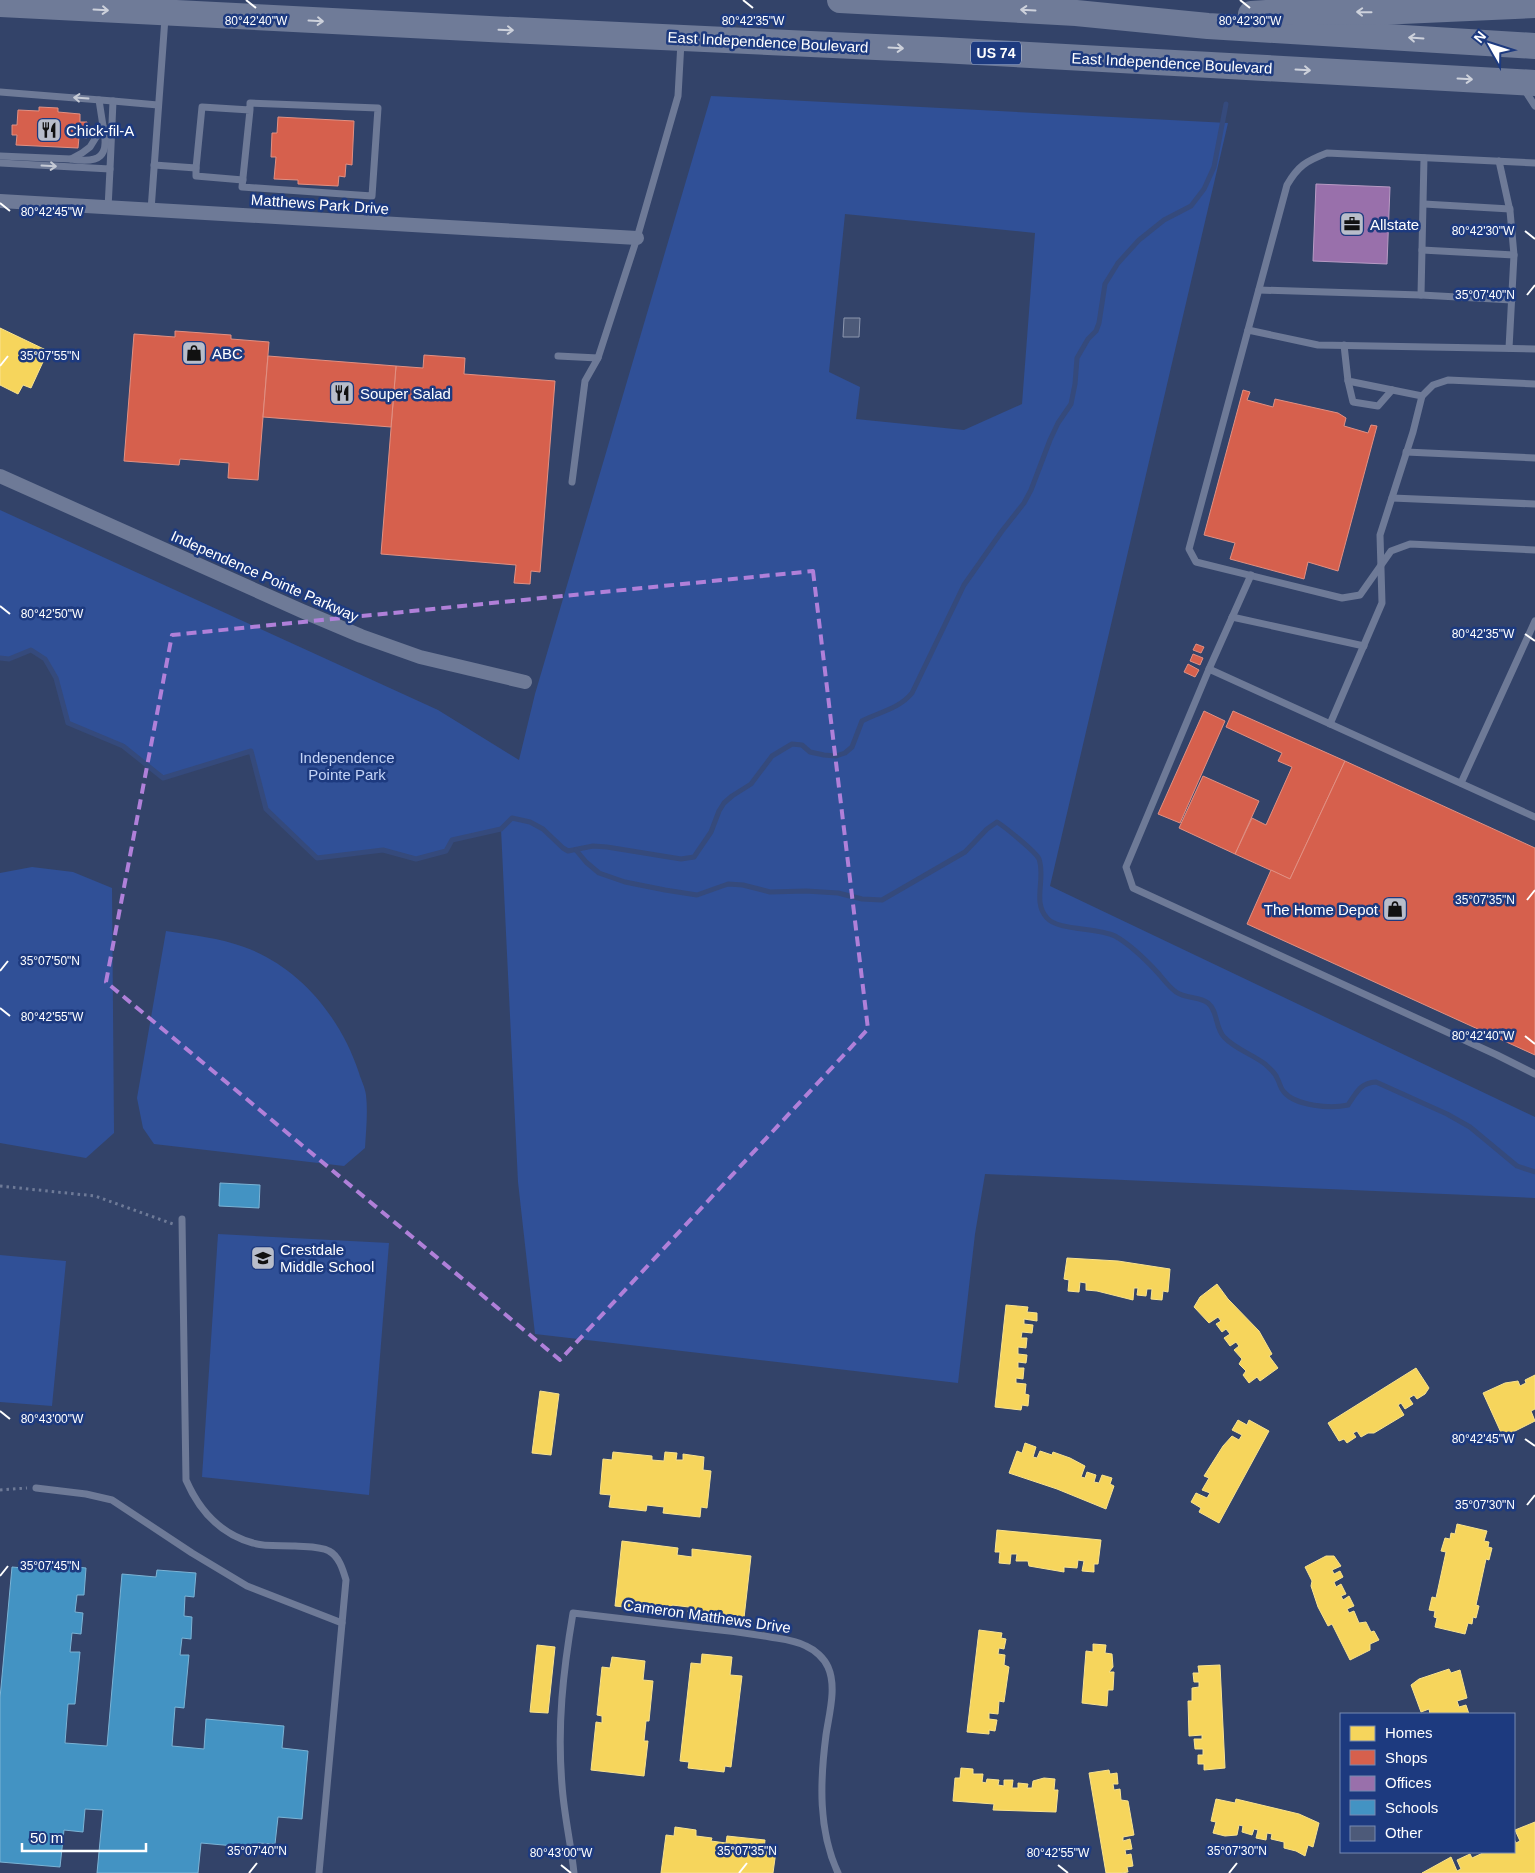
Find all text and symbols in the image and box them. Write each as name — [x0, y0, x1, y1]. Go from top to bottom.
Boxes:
one-way arrow — [93, 5, 109, 14]
one-way arrow — [1020, 6, 1036, 15]
one-way arrow — [1356, 7, 1372, 17]
text: 80°42'40"W — [225, 14, 288, 28]
text: 80°42'35"W — [722, 14, 785, 28]
text: 80°42'30"W — [1219, 14, 1282, 28]
one-way arrow — [308, 17, 324, 26]
north arrow — [1465, 20, 1515, 70]
one-way arrow — [498, 26, 514, 35]
street label: East Independence Boulevard — [667, 28, 869, 56]
text: N — [1470, 28, 1489, 46]
one-way arrow — [1409, 34, 1425, 43]
road number: US 74 — [971, 42, 1021, 64]
one-way arrow — [887, 44, 903, 53]
street label: East Independence Boulevard — [1071, 49, 1273, 77]
one-way arrow — [1294, 66, 1310, 75]
one-way arrow — [1457, 75, 1473, 84]
one-way arrow — [73, 94, 89, 103]
restaurant icon: Chick-fil-A — [36, 117, 62, 143]
place label: Chick-fil-A — [66, 122, 134, 139]
one-way arrow — [40, 162, 56, 171]
street label: Matthews Park Drive — [250, 191, 390, 217]
text: 80°42'45"W — [21, 205, 84, 219]
office icon: Allstate — [1339, 211, 1365, 237]
place label: Allstate — [1370, 216, 1419, 233]
text: 80°42'30"W — [1452, 224, 1515, 238]
text: 35°07'40"N — [1455, 288, 1515, 302]
shop icon: ABC — [181, 340, 207, 366]
place label: ABC — [212, 345, 243, 362]
text: 35°07'55"N — [20, 349, 80, 363]
restaurant icon: Souper Salad — [329, 380, 355, 406]
place label: Souper Salad — [360, 385, 451, 402]
street label: Independence Pointe Parkway — [169, 527, 362, 625]
text: 80°42'50"W — [21, 607, 84, 621]
text: 80°42'35"W — [1452, 627, 1515, 641]
park label: Independence Pointe Park — [299, 749, 395, 783]
text: 35°07'35"N — [1455, 893, 1515, 907]
shop icon: The Home Depot — [1382, 896, 1408, 922]
place label: The Home Depot — [1264, 901, 1379, 918]
text: 35°07'50"N — [20, 954, 80, 968]
text: 80°42'55"W — [21, 1010, 84, 1024]
text: 80°42'40"W — [1452, 1029, 1515, 1043]
place label: Crestdale Middle School — [280, 1241, 374, 1275]
school or university icon: Crestdale Middle School — [250, 1245, 276, 1271]
text: 80°43'00"W — [21, 1412, 84, 1426]
text: 80°42'45"W — [1452, 1432, 1515, 1446]
text: 35°07'30"N — [1455, 1498, 1515, 1512]
text: 35°07'45"N — [20, 1559, 80, 1573]
street label: Cameron Matthews Drive — [622, 1596, 792, 1636]
legend — [1340, 1713, 1515, 1853]
text: Homes — [1385, 1724, 1433, 1741]
text: Shops — [1385, 1749, 1428, 1766]
text: Offices — [1385, 1774, 1431, 1791]
text: Schools — [1385, 1799, 1438, 1816]
scale bar — [22, 1820, 146, 1852]
text: Other — [1385, 1824, 1423, 1841]
text: 50 m — [30, 1829, 63, 1846]
text: 35°07'40"N — [227, 1844, 287, 1858]
text: 35°07'35"N — [717, 1844, 777, 1858]
text: 35°07'30"N — [1207, 1844, 1267, 1858]
text: 80°43'00"W — [530, 1846, 593, 1860]
text: 80°42'55"W — [1027, 1846, 1090, 1860]

